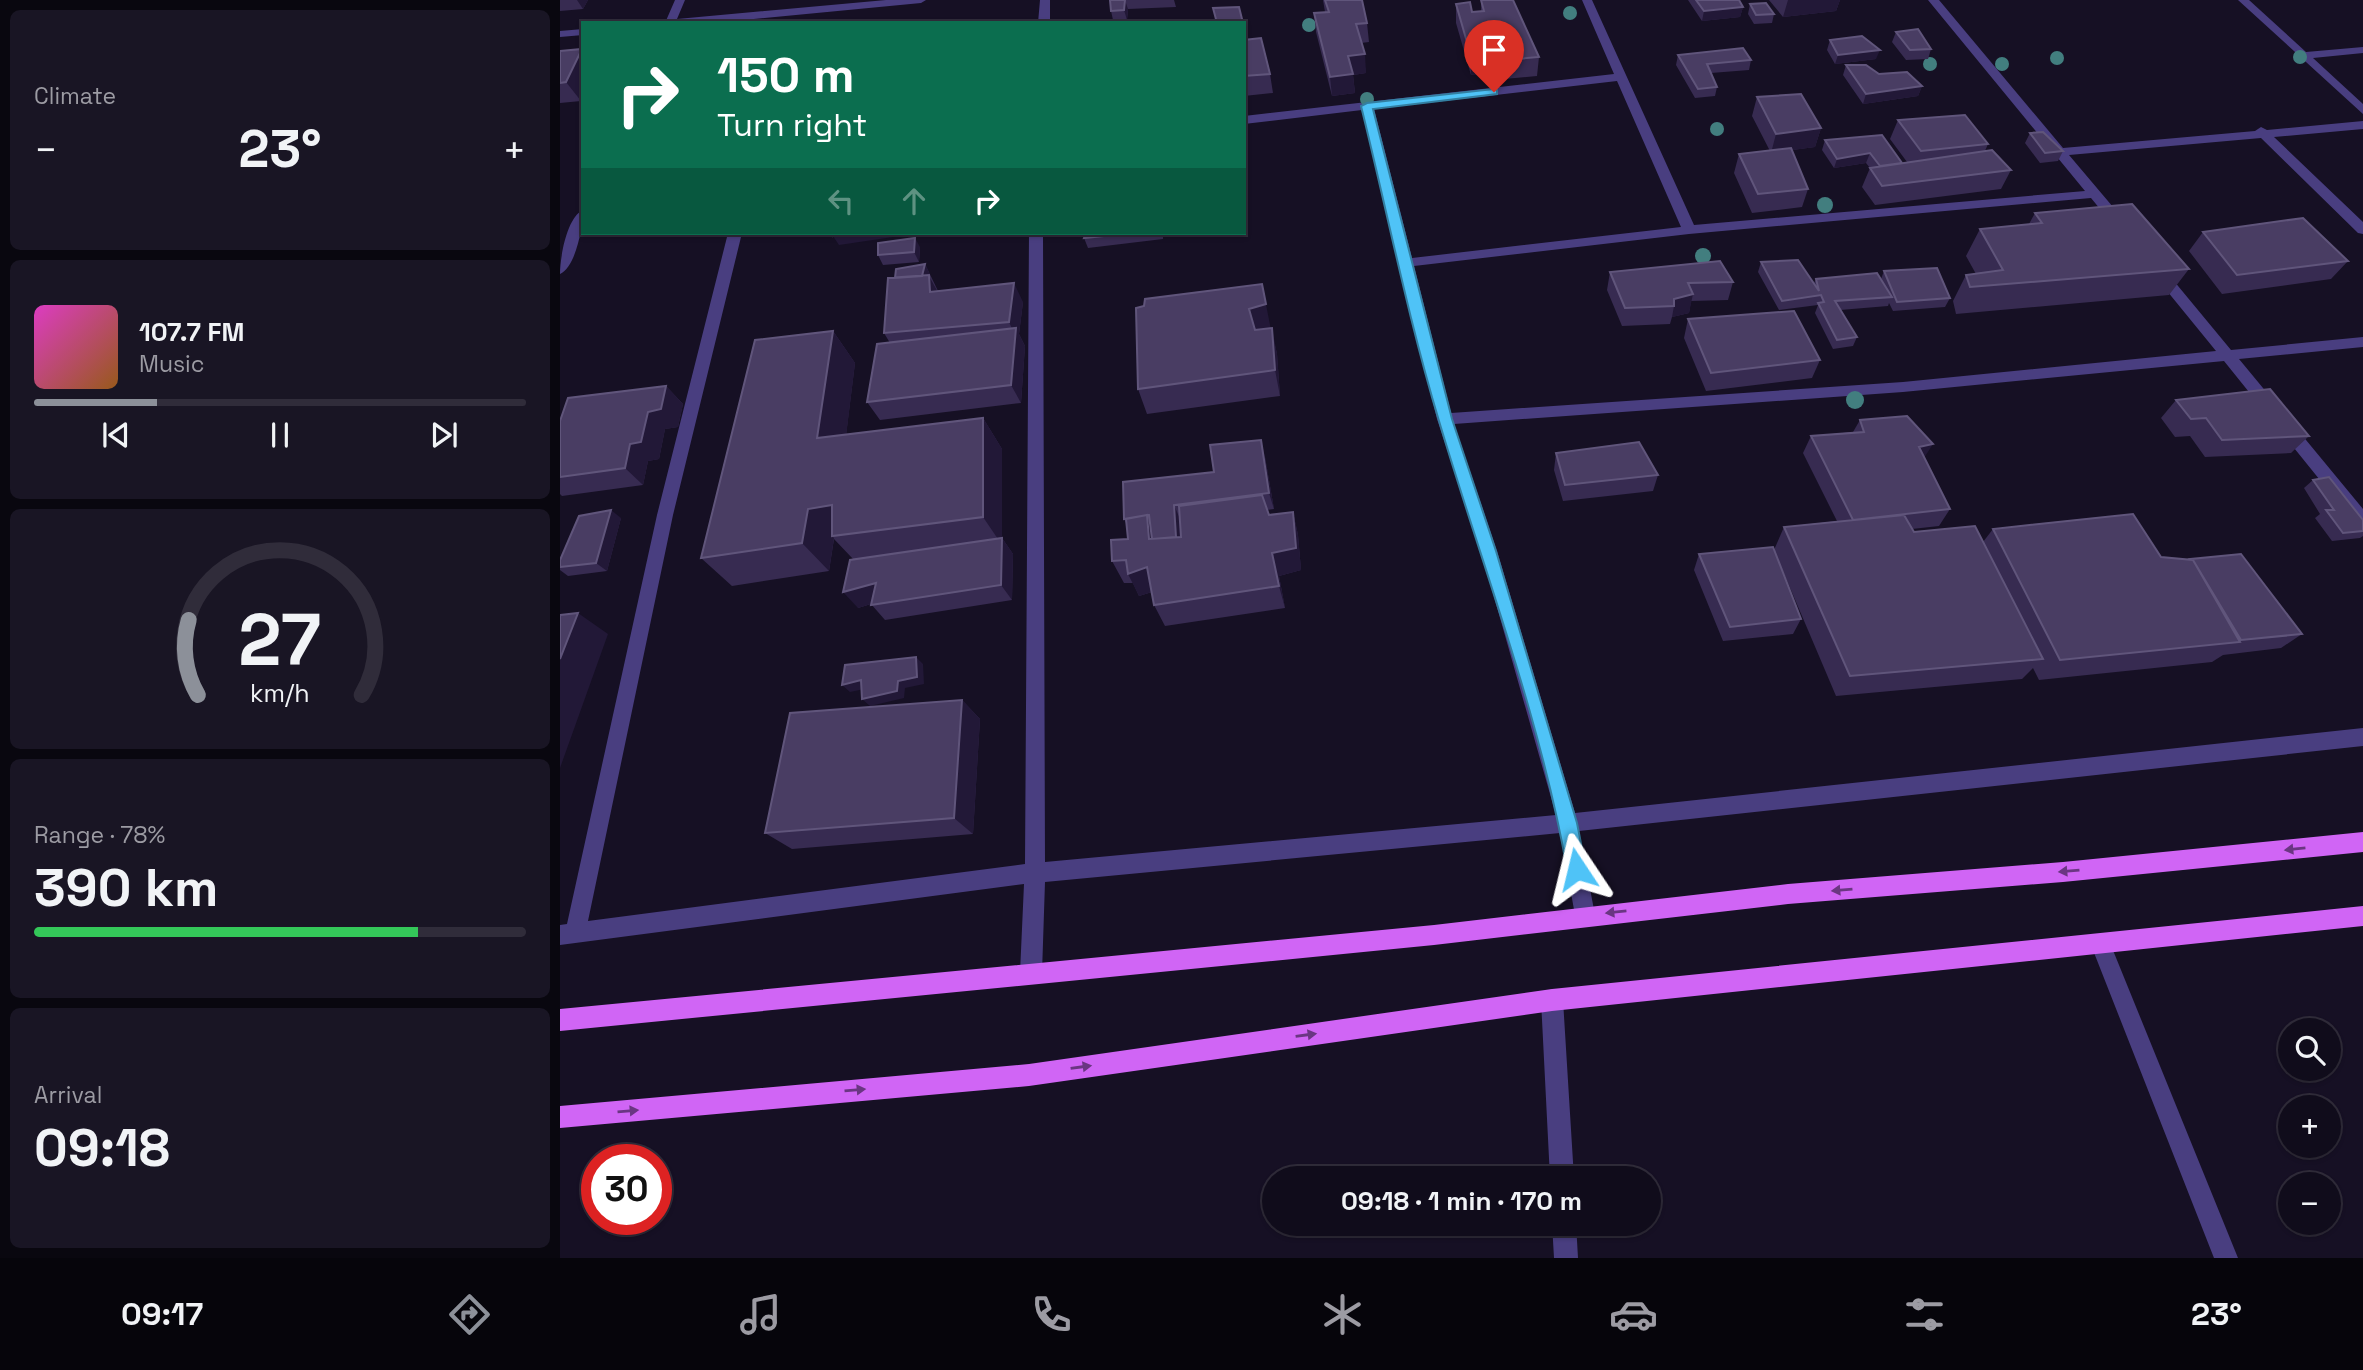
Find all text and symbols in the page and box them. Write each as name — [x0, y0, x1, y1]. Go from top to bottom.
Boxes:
pin — [1464, 20, 1524, 92]
icon: arrive — [1475, 31, 1513, 69]
text: 150 m — [717, 44, 855, 106]
icon: right — [602, 49, 693, 140]
text: Climate — [34, 81, 116, 111]
text: Turn right — [717, 105, 867, 145]
text: 23° — [239, 116, 322, 182]
text: − — [34, 126, 58, 174]
text: + — [502, 126, 526, 174]
icon: left — [822, 182, 860, 220]
icon: ahead — [895, 182, 933, 220]
icon: right — [968, 182, 1006, 220]
text: 107.7 FM — [139, 315, 244, 349]
text: Music — [139, 349, 204, 379]
icon: previous — [97, 416, 135, 454]
icon: pause — [261, 416, 299, 454]
icon: next — [425, 416, 463, 454]
text: 27 — [239, 593, 321, 686]
text: km/h — [250, 677, 310, 709]
text: Range · 78% — [34, 820, 165, 850]
position arrow — [1540, 832, 1614, 906]
one-way arrow — [2284, 843, 2306, 854]
text: 390 km — [34, 855, 218, 921]
one-way arrow — [2058, 866, 2080, 877]
one-way arrow — [1831, 885, 1853, 896]
one-way arrow — [1604, 907, 1626, 918]
map controls — [2278, 1018, 2341, 1235]
button: search — [2278, 1018, 2341, 1081]
one-way arrow — [1295, 1029, 1317, 1040]
one-way arrow — [1070, 1061, 1092, 1072]
text: Arrival — [34, 1080, 102, 1110]
one-way arrow — [844, 1084, 866, 1095]
button: + — [2278, 1095, 2341, 1158]
one-way arrow — [617, 1105, 639, 1116]
text: 09:18 — [34, 1115, 170, 1181]
speed limit sign: 30 — [581, 1144, 672, 1235]
button: − — [2278, 1172, 2341, 1235]
text: 09:18 · 1 min · 170 m — [1341, 1184, 1582, 1218]
icon: directions — [445, 1290, 494, 1339]
icon: music — [736, 1290, 785, 1339]
icon: phone — [1027, 1290, 1076, 1339]
icon: climate — [1318, 1290, 1367, 1339]
icon: car — [1609, 1290, 1658, 1339]
icon: filters — [1900, 1290, 1949, 1339]
text: 09:17 — [121, 1294, 203, 1334]
text: 23° — [2191, 1294, 2242, 1334]

